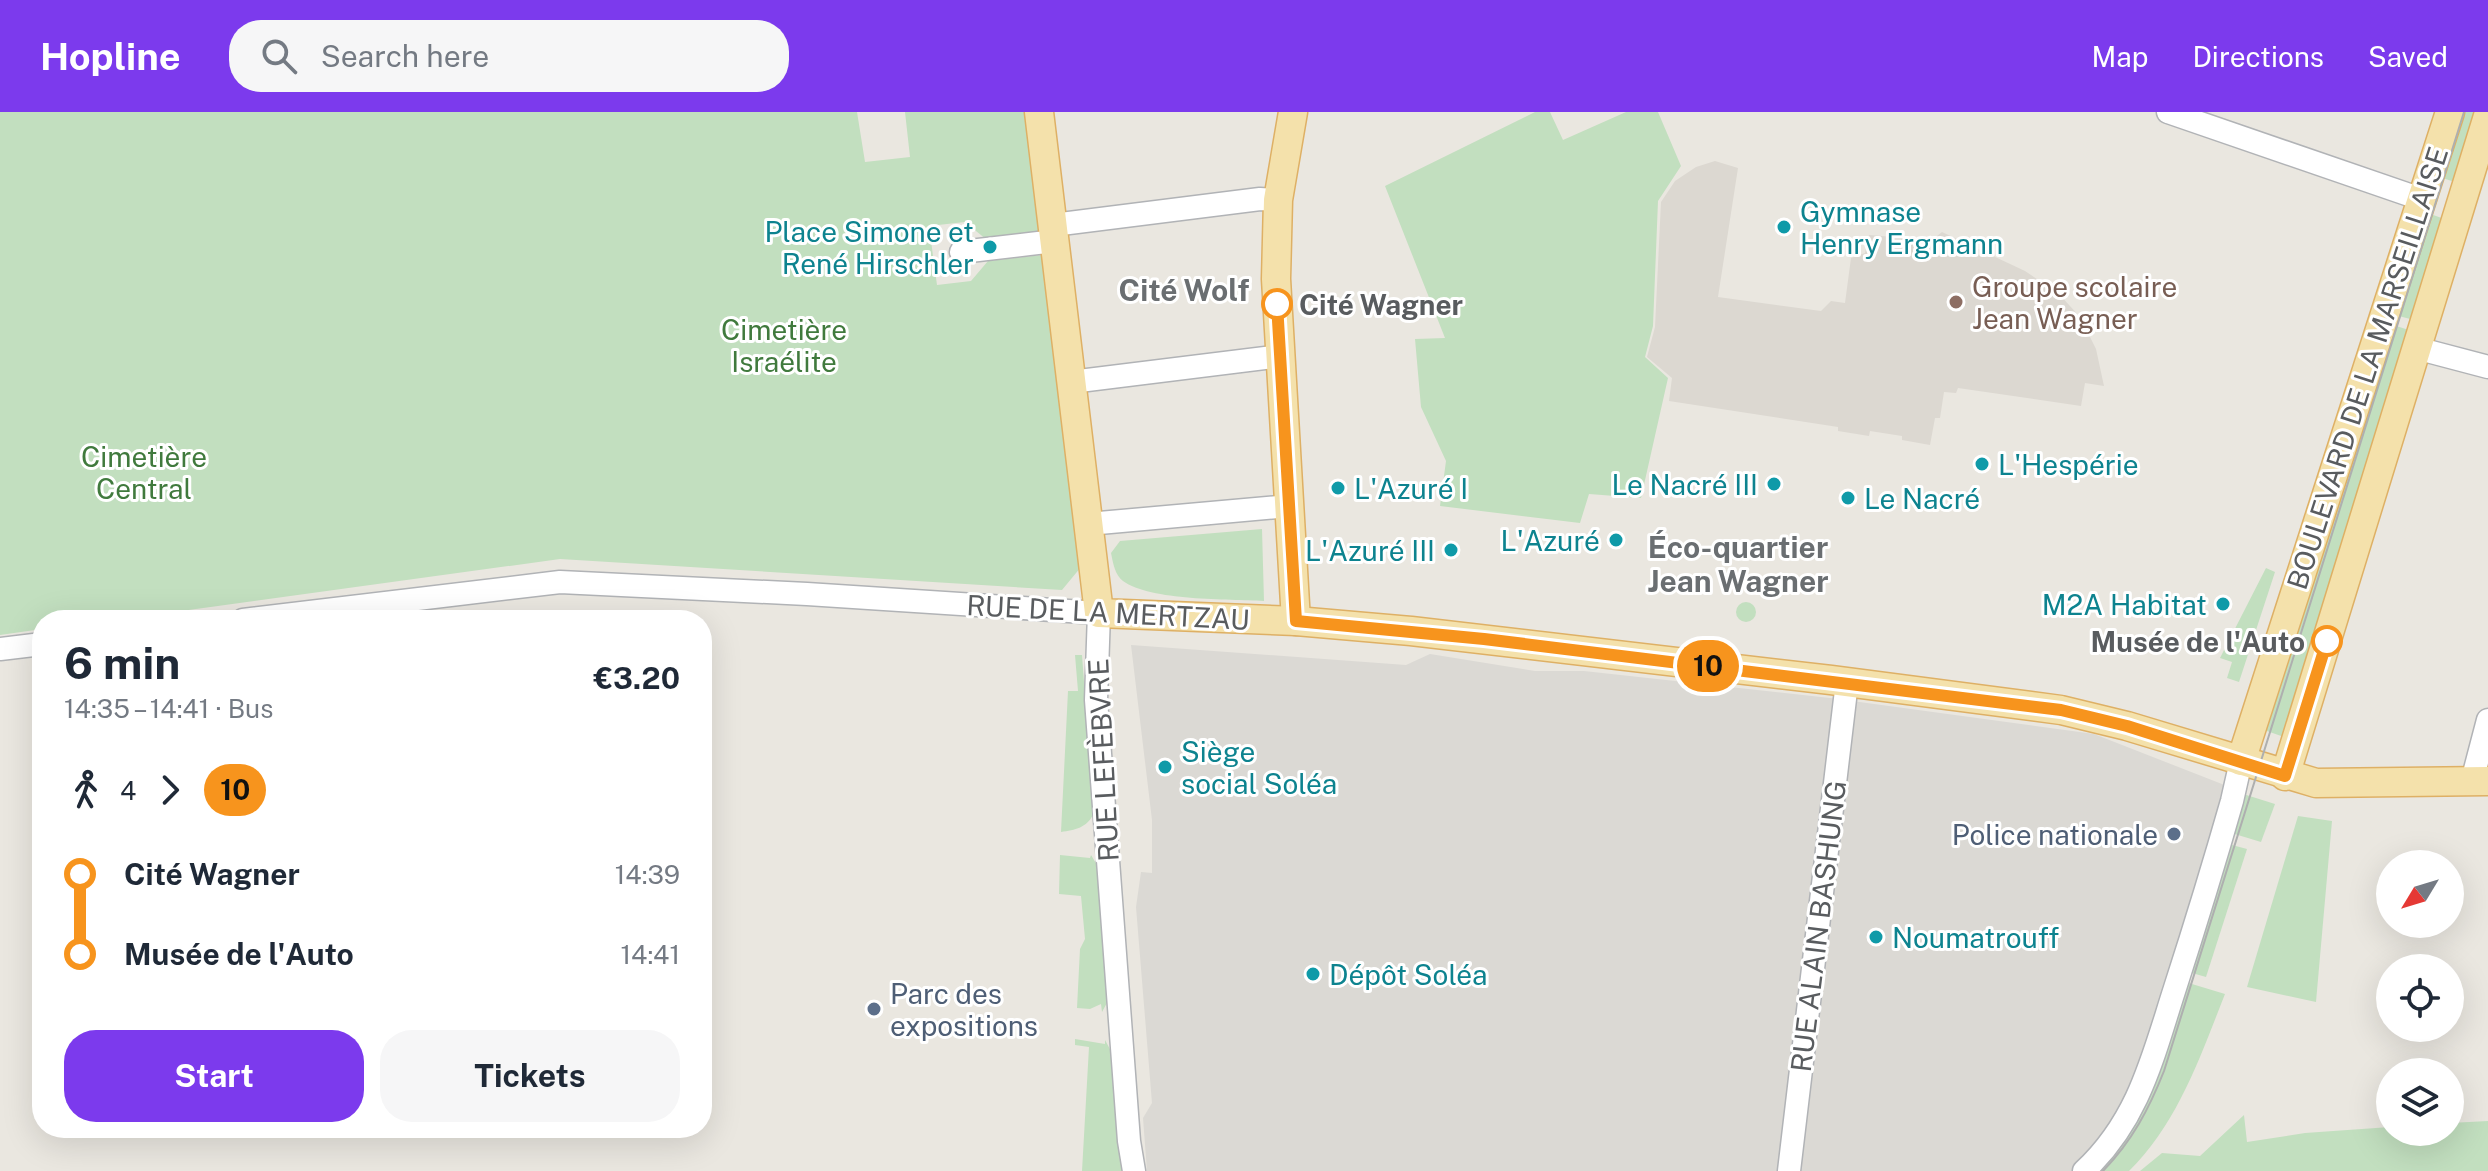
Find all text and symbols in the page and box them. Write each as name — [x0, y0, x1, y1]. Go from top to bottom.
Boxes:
search box — [229, 20, 789, 92]
text: Hopline — [40, 34, 181, 79]
icon: search — [257, 34, 301, 78]
text: Search here — [321, 38, 489, 74]
text: Map — [2092, 40, 2148, 73]
text: Directions — [2192, 40, 2324, 73]
text: Saved — [2368, 40, 2448, 73]
street label: BOULEVARD DE LA MARSEILLAISE — [2280, 143, 2454, 593]
place label: Gymnase Henry Ergmann — [1800, 195, 2003, 260]
place label: Place Simone et René Hirschler — [764, 215, 974, 280]
marker: Gymnase Henry Ergmann — [1775, 218, 1793, 236]
marker: Place Simone et René Hirschler — [981, 238, 999, 256]
place label: Groupe scolaire Jean Wagner — [1972, 270, 2177, 335]
district label: Cité Wolf — [1119, 272, 1249, 308]
place label: Cité Wagner — [1299, 288, 1463, 321]
marker: Cité Wagner — [1262, 289, 1292, 319]
marker: Groupe scolaire Jean Wagner — [1947, 293, 1965, 311]
park label: Cimetière Israélite — [721, 313, 847, 378]
park label: Cimetière Central — [81, 440, 207, 505]
place label: L'Hespérie — [1998, 448, 2139, 481]
marker: L'Hespérie — [1973, 455, 1991, 473]
place label: Le Nacré III — [1611, 468, 1758, 501]
place label: L'Azuré I — [1354, 472, 1468, 505]
marker: Le Nacré III — [1765, 475, 1783, 493]
marker: L'Azuré I — [1329, 479, 1347, 497]
place label: Le Nacré — [1864, 482, 1980, 515]
marker: Le Nacré — [1839, 489, 1857, 507]
place label: L'Azuré — [1500, 524, 1600, 557]
district label: Éco-quartier Jean Wagner — [1647, 529, 1829, 599]
marker: L'Azuré — [1607, 531, 1625, 549]
place label: L'Azuré III — [1305, 534, 1435, 567]
marker: L'Azuré III — [1442, 541, 1460, 559]
street label: RUE DE LA MERTZAU — [966, 588, 1250, 636]
place label: M2A Habitat — [2042, 588, 2207, 621]
marker: M2A Habitat — [2214, 595, 2232, 613]
place label: Musée de l'Auto — [2091, 625, 2305, 658]
marker: Musée de l'Auto — [2312, 626, 2342, 656]
text: 6 min — [64, 637, 180, 689]
line badge: 10 — [1672, 640, 1744, 692]
text: 10 — [1693, 649, 1723, 682]
street label: RUE LEFÈBVRE — [1081, 658, 1125, 862]
text: €3.20 — [593, 660, 680, 696]
text: 14:35 – 14:41 · Bus — [64, 693, 273, 724]
place label: Siège social Soléa — [1181, 735, 1337, 800]
marker: Siège social Soléa — [1156, 758, 1174, 776]
icon: walk — [64, 768, 108, 812]
icon: forward — [148, 768, 192, 812]
text: 10 — [220, 773, 250, 806]
text: 4 — [120, 775, 136, 806]
street label: RUE ALAIN BASHUNG — [1784, 778, 1852, 1074]
place label: Police nationale — [1952, 818, 2158, 851]
marker: Police nationale — [2165, 825, 2183, 843]
north arrow — [2376, 850, 2464, 938]
map controls — [2376, 850, 2464, 1146]
text: Cité Wagner — [124, 856, 300, 892]
text: 14:39 — [615, 859, 680, 890]
place label: Noumatrouff — [1892, 921, 2059, 954]
marker: Noumatrouff — [1867, 928, 1885, 946]
text: Musée de l'Auto — [124, 936, 354, 972]
text: 14:41 — [620, 939, 680, 970]
button: locate — [2376, 954, 2464, 1042]
place label: Dépôt Soléa — [1329, 958, 1487, 991]
marker: Dépôt Soléa — [1304, 965, 1322, 983]
place label: Parc des expositions — [890, 977, 1038, 1042]
marker: Parc des expositions — [865, 1000, 883, 1018]
button: Start — [64, 1030, 364, 1122]
button: Tickets — [380, 1030, 680, 1122]
button: layers — [2376, 1058, 2464, 1146]

